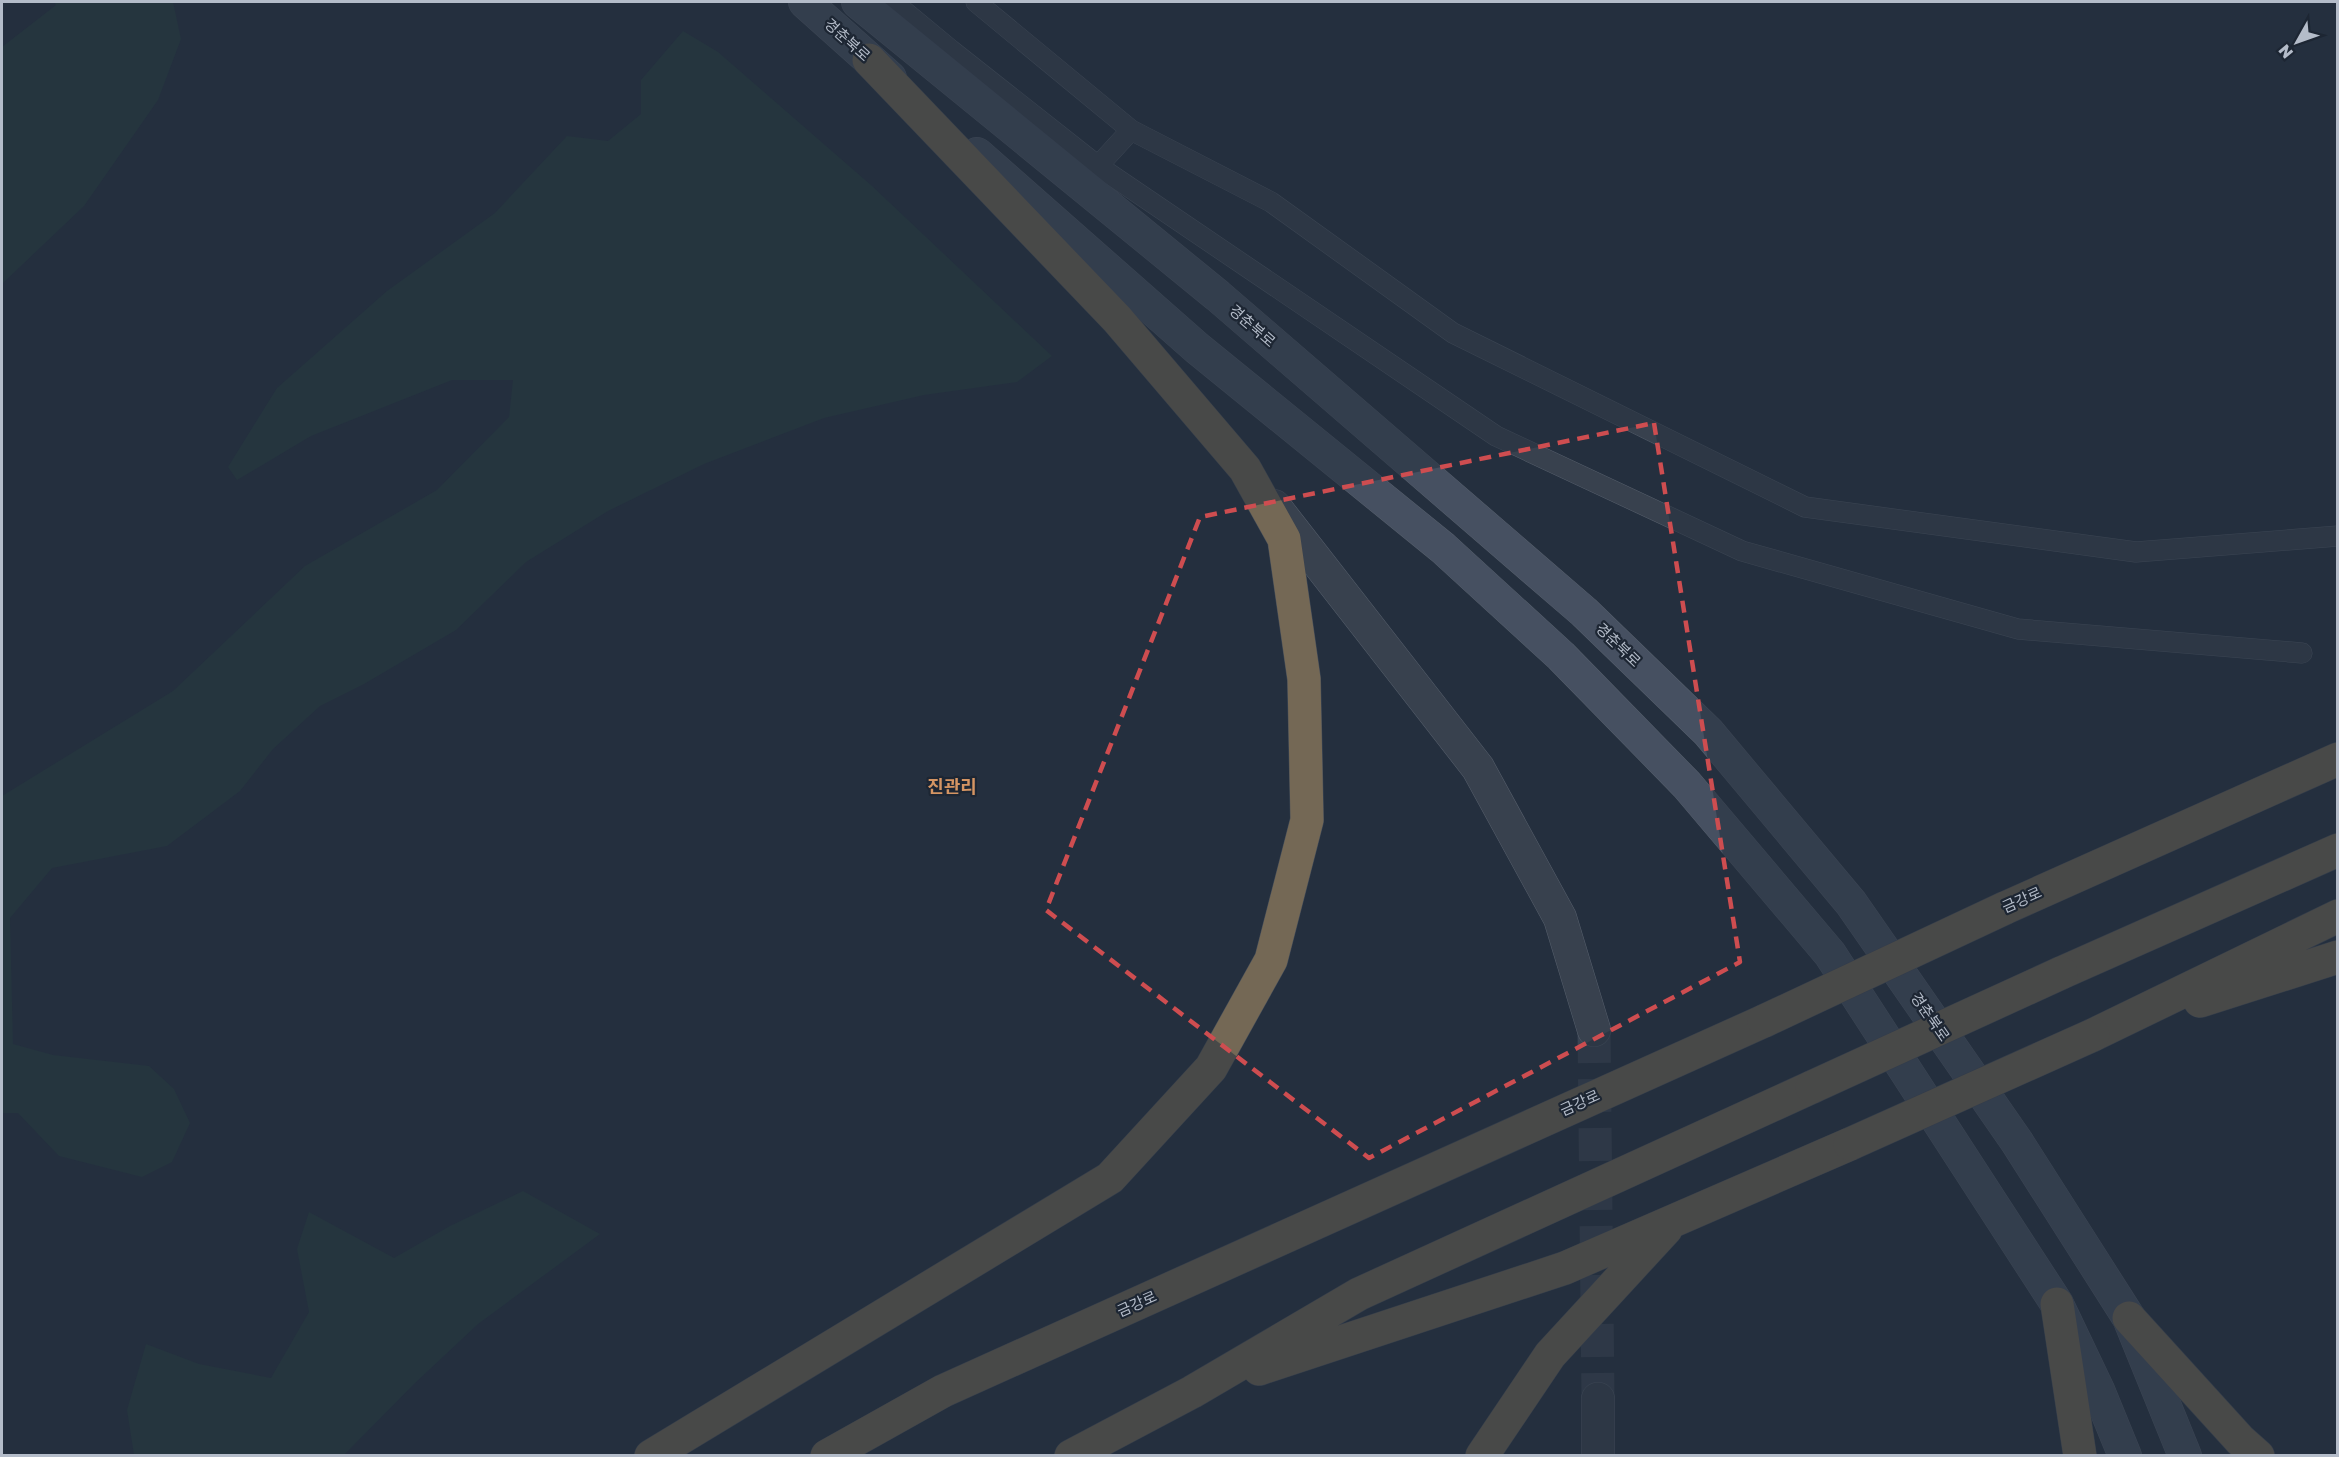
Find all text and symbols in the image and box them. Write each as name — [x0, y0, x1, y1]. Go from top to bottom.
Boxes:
north arrow — [2267, 12, 2327, 72]
street label: 경춘북로 — [821, 14, 874, 64]
text: N — [2274, 41, 2297, 63]
street label: 경춘북로 — [1226, 300, 1279, 350]
street label: 경춘북로 — [1593, 619, 1645, 670]
district label: 진관리 — [927, 775, 977, 797]
street label: 금강로 — [1999, 882, 2044, 916]
street label: 경춘북로 — [1908, 989, 1954, 1044]
street label: 금강로 — [1557, 1085, 1602, 1119]
street label: 금강로 — [1114, 1286, 1159, 1320]

